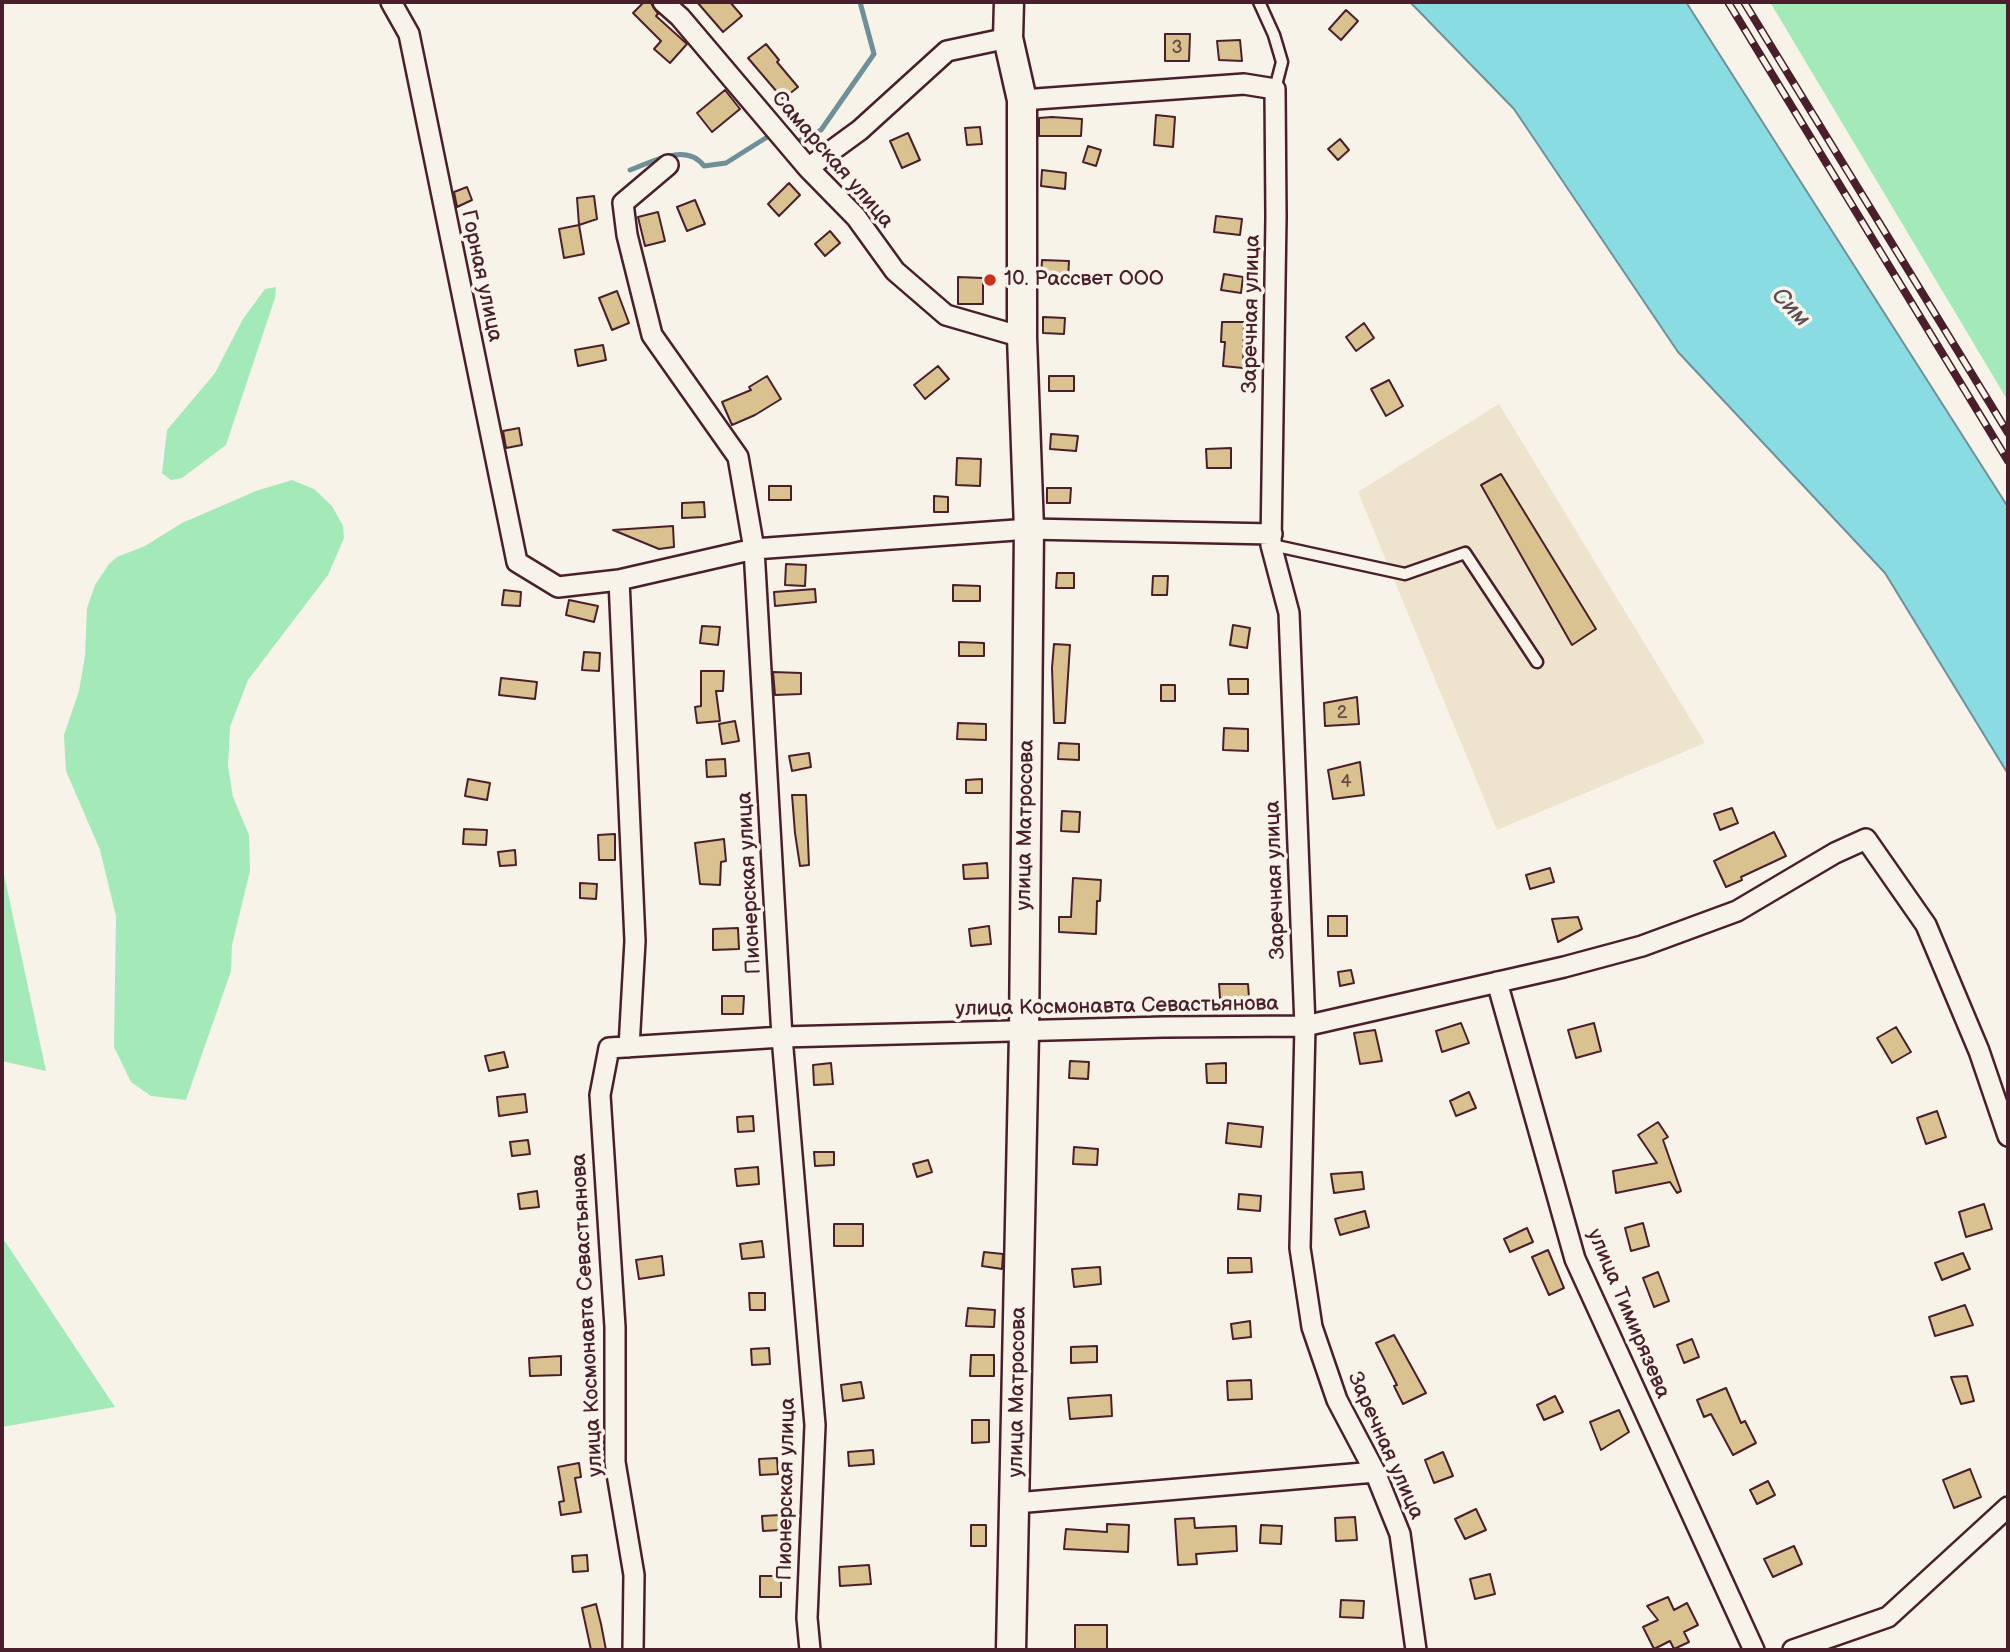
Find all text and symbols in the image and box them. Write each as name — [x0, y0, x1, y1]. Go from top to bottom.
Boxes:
house number: 3 — [1171, 37, 1183, 59]
street label: Самарская улица — [766, 86, 898, 234]
street label: Горная улица — [455, 208, 507, 344]
street label: Заречная улица — [1238, 234, 1266, 394]
place label: 10. Рассвет ООО — [1004, 267, 1164, 293]
marker: 10. Рассвет ООО — [982, 272, 998, 288]
water label: Сим — [1765, 283, 1815, 333]
house number: 2 — [1337, 702, 1347, 724]
street label: улица Матросова — [1012, 739, 1040, 911]
house number: 4 — [1341, 771, 1351, 793]
street label: Пионерская улица — [733, 791, 767, 975]
street label: Заречная улица — [1261, 800, 1291, 960]
street label: улица Космонавта Севастьянова — [955, 992, 1279, 1022]
street label: улица Космонавта Севастьянова — [567, 1153, 609, 1477]
street label: улица Тимирязева — [1581, 1225, 1675, 1403]
street label: улица Матросова — [1004, 1306, 1032, 1478]
street label: Заречная улица — [1341, 1368, 1429, 1524]
street label: Пионерская улица — [773, 1397, 801, 1581]

